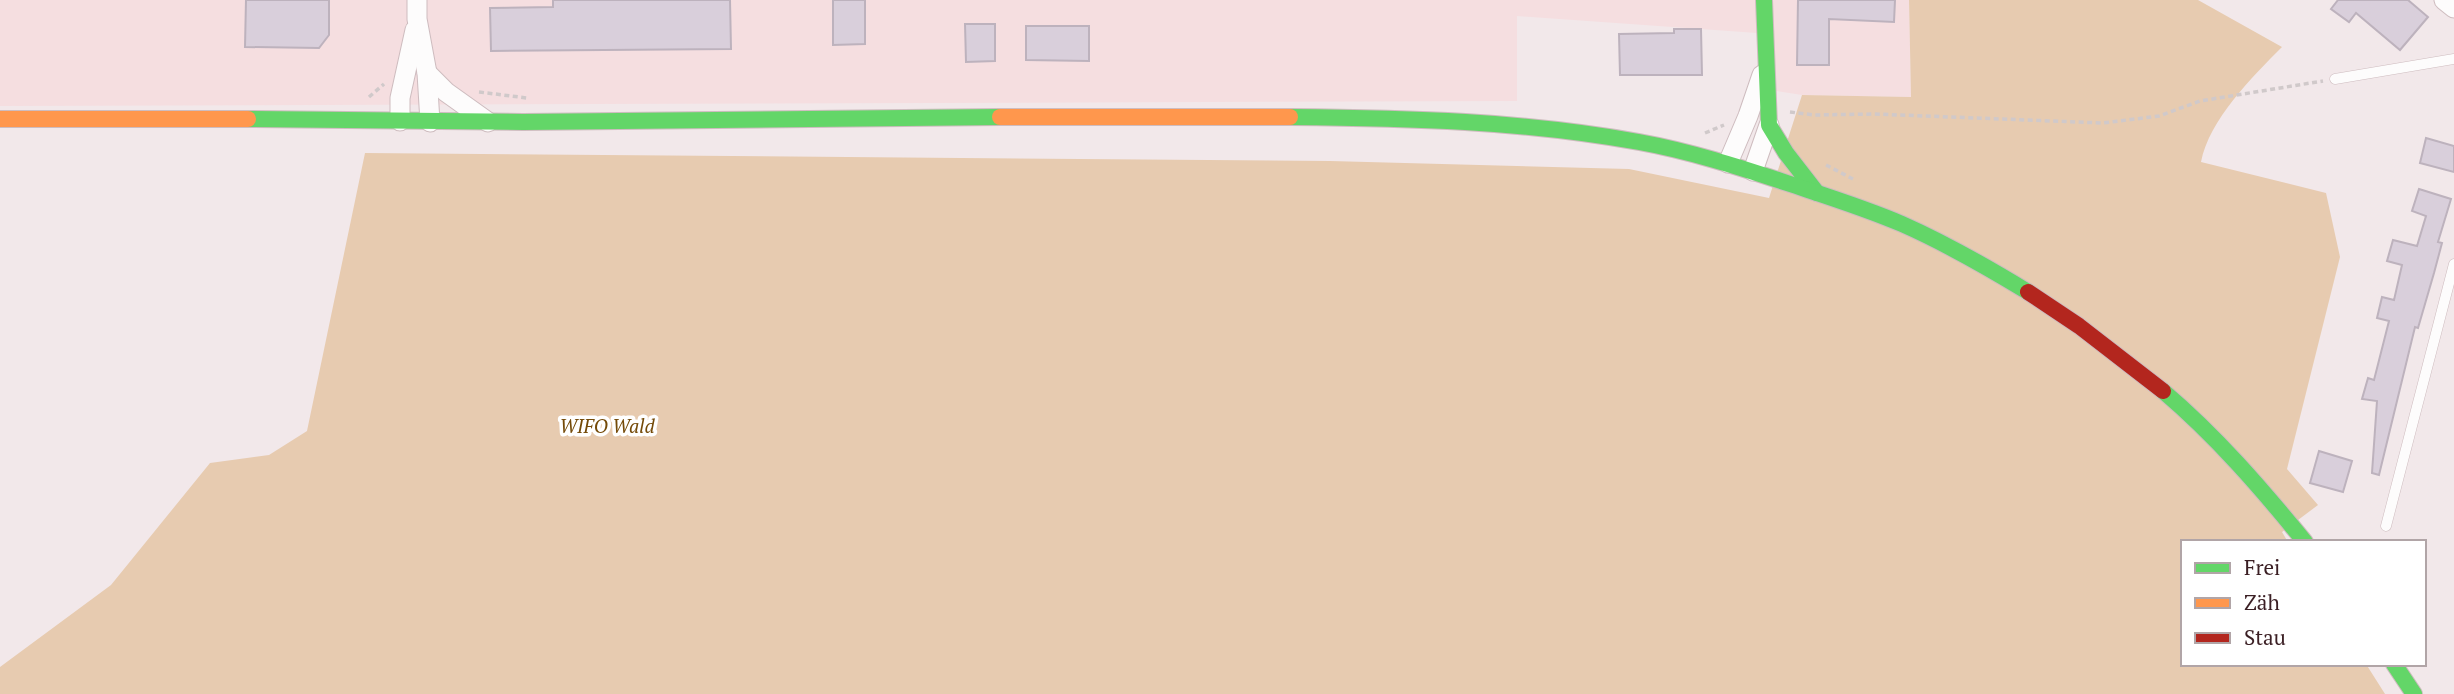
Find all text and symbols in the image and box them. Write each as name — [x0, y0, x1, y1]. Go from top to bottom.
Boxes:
park label: WIFO Wald — [559, 413, 655, 438]
legend — [2181, 540, 2426, 666]
text: Frei — [2244, 553, 2280, 581]
text: Zäh — [2244, 588, 2280, 616]
text: Stau — [2244, 623, 2286, 651]

